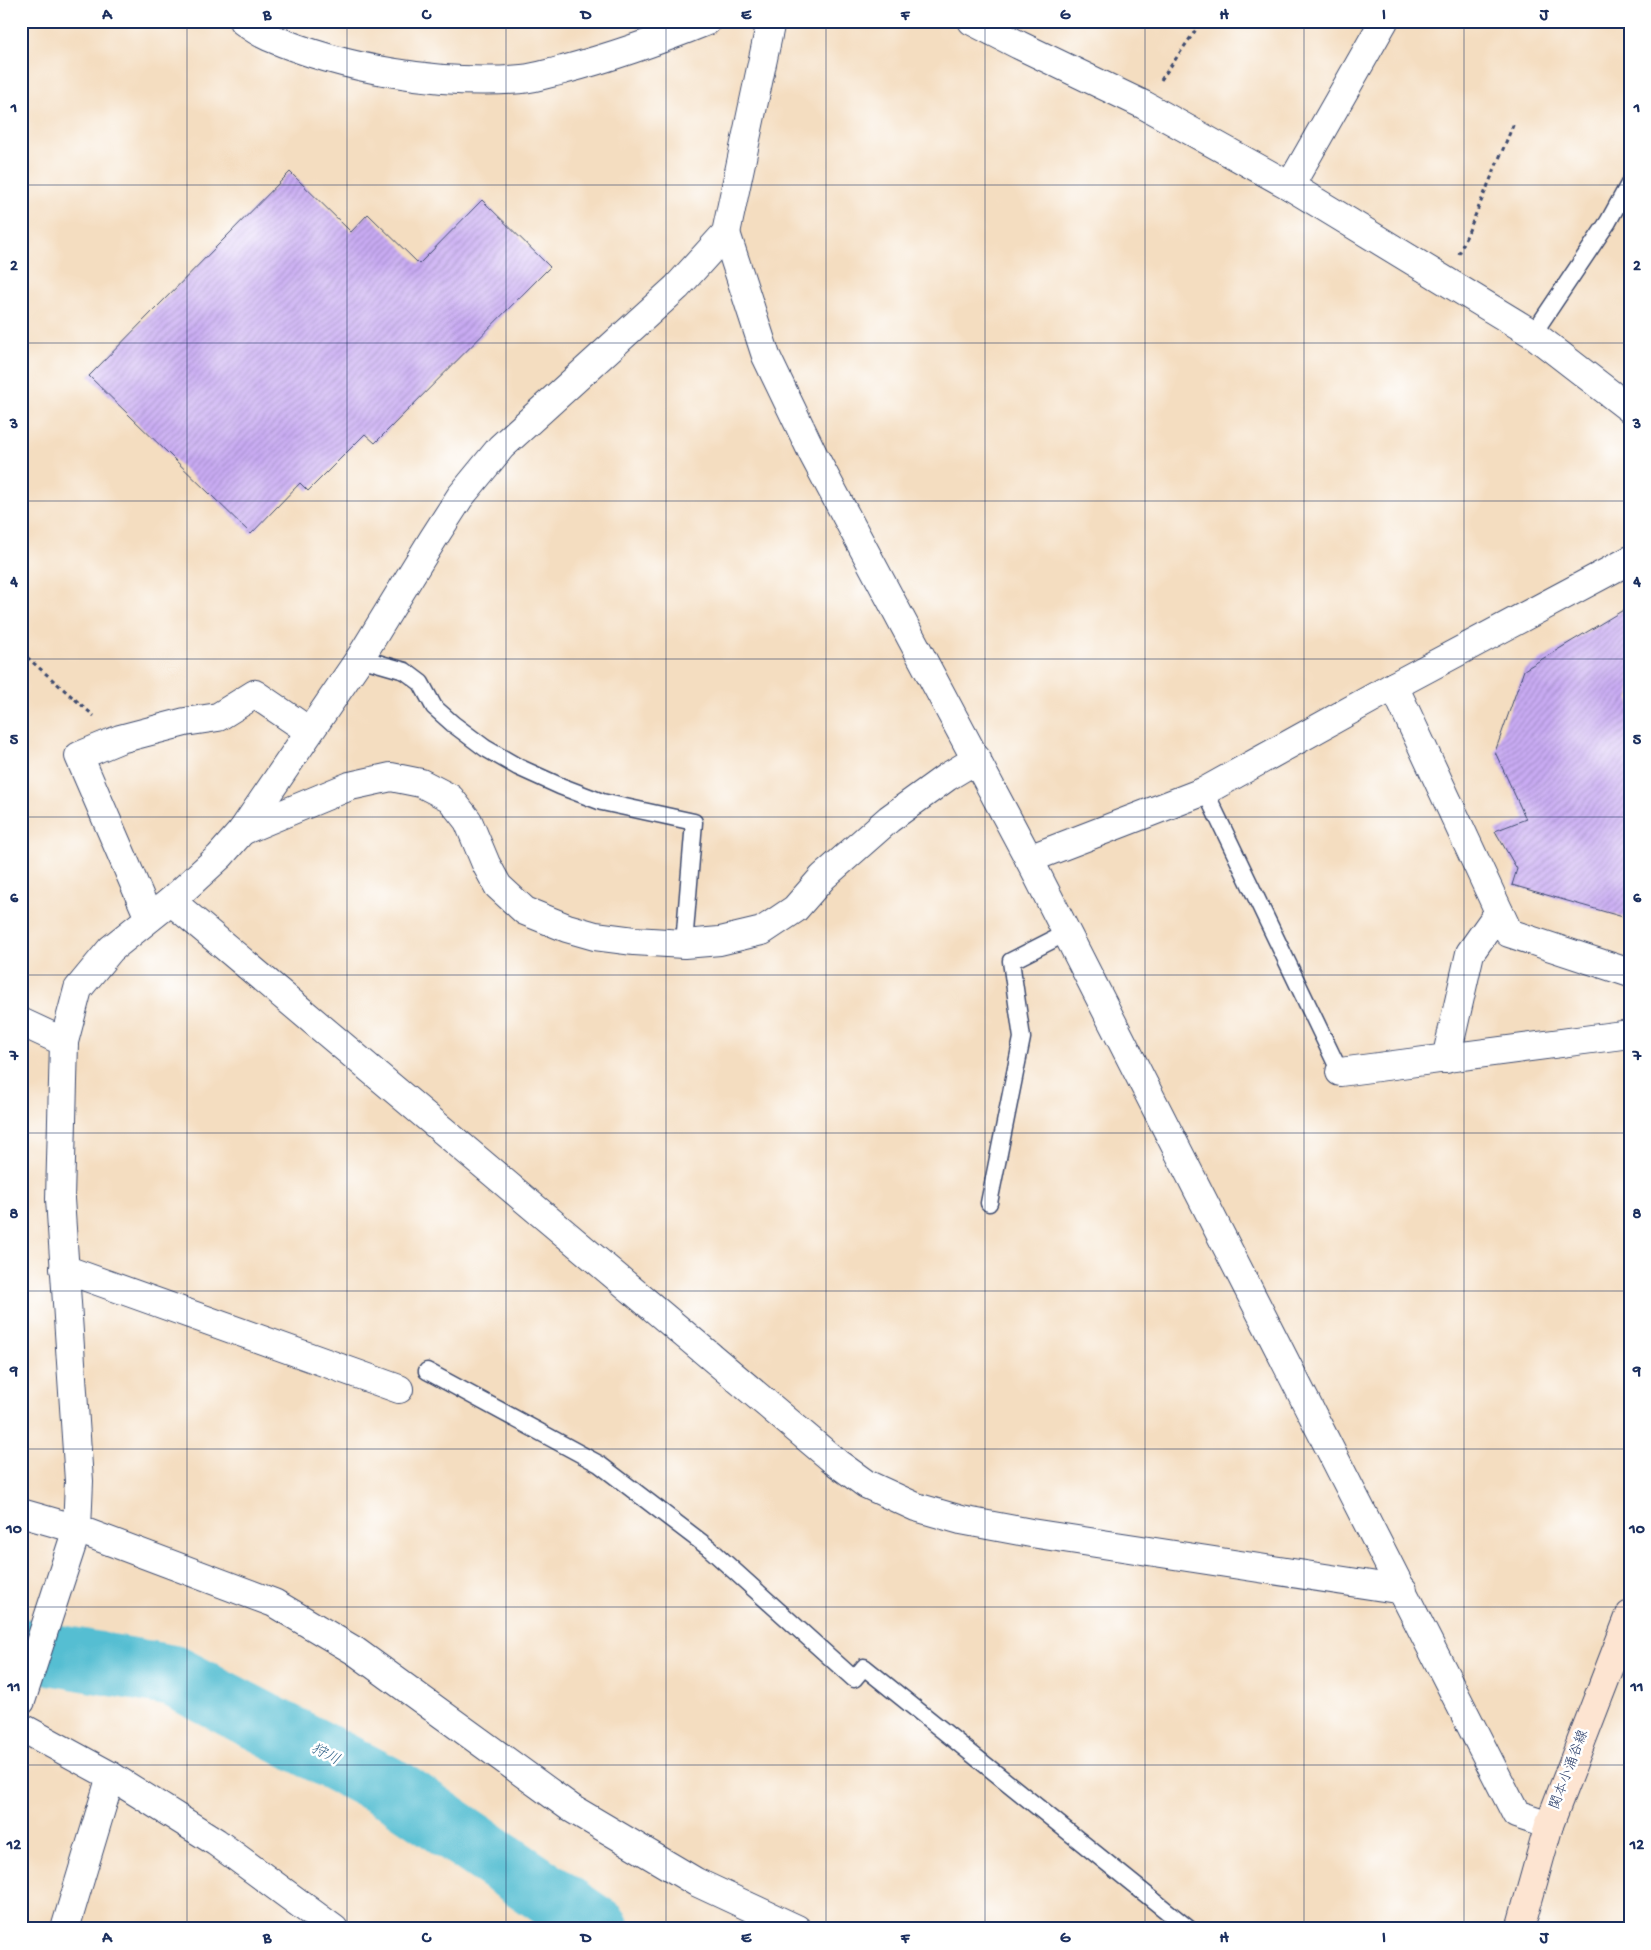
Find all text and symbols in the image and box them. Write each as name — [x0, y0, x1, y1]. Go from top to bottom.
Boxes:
text: A — [101, 7, 113, 26]
text: B — [262, 7, 272, 26]
text: C — [421, 7, 432, 26]
text: D — [579, 7, 592, 26]
text: E — [741, 7, 752, 26]
text: F — [900, 7, 911, 26]
text: G — [1060, 7, 1071, 26]
text: H — [1219, 7, 1229, 26]
text: I — [1382, 7, 1386, 26]
text: J — [1539, 7, 1550, 26]
text: 1 — [10, 100, 17, 119]
text: 1 — [1633, 100, 1640, 119]
text: 2 — [10, 258, 18, 277]
text: 2 — [1633, 258, 1641, 277]
text: 3 — [9, 416, 18, 435]
text: 3 — [1632, 416, 1641, 435]
text: 4 — [9, 574, 18, 593]
text: 4 — [1632, 574, 1641, 593]
text: 5 — [10, 732, 19, 751]
text: 5 — [1633, 732, 1642, 751]
text: 6 — [10, 890, 19, 909]
text: 6 — [1633, 890, 1642, 909]
text: 7 — [9, 1048, 19, 1067]
text: 7 — [1632, 1048, 1642, 1067]
text: 8 — [10, 1206, 19, 1225]
text: 8 — [1633, 1206, 1642, 1225]
text: 9 — [9, 1363, 18, 1382]
text: 9 — [1632, 1363, 1641, 1382]
text: 10 — [5, 1521, 22, 1540]
text: 10 — [1628, 1521, 1645, 1540]
text: 11 — [7, 1679, 20, 1698]
text: 11 — [1630, 1679, 1643, 1698]
street label: 関本小涌谷線 — [1547, 1728, 1593, 1812]
water label: 狩川 — [308, 1740, 342, 1770]
text: 12 — [6, 1837, 21, 1856]
text: 12 — [1629, 1837, 1644, 1856]
text: A — [101, 1930, 113, 1949]
text: B — [262, 1930, 272, 1949]
text: C — [421, 1930, 432, 1949]
text: D — [579, 1930, 592, 1949]
text: E — [741, 1930, 752, 1949]
text: F — [900, 1930, 911, 1949]
text: G — [1060, 1930, 1071, 1949]
text: H — [1219, 1930, 1229, 1949]
text: I — [1382, 1930, 1386, 1949]
text: J — [1539, 1930, 1550, 1949]

